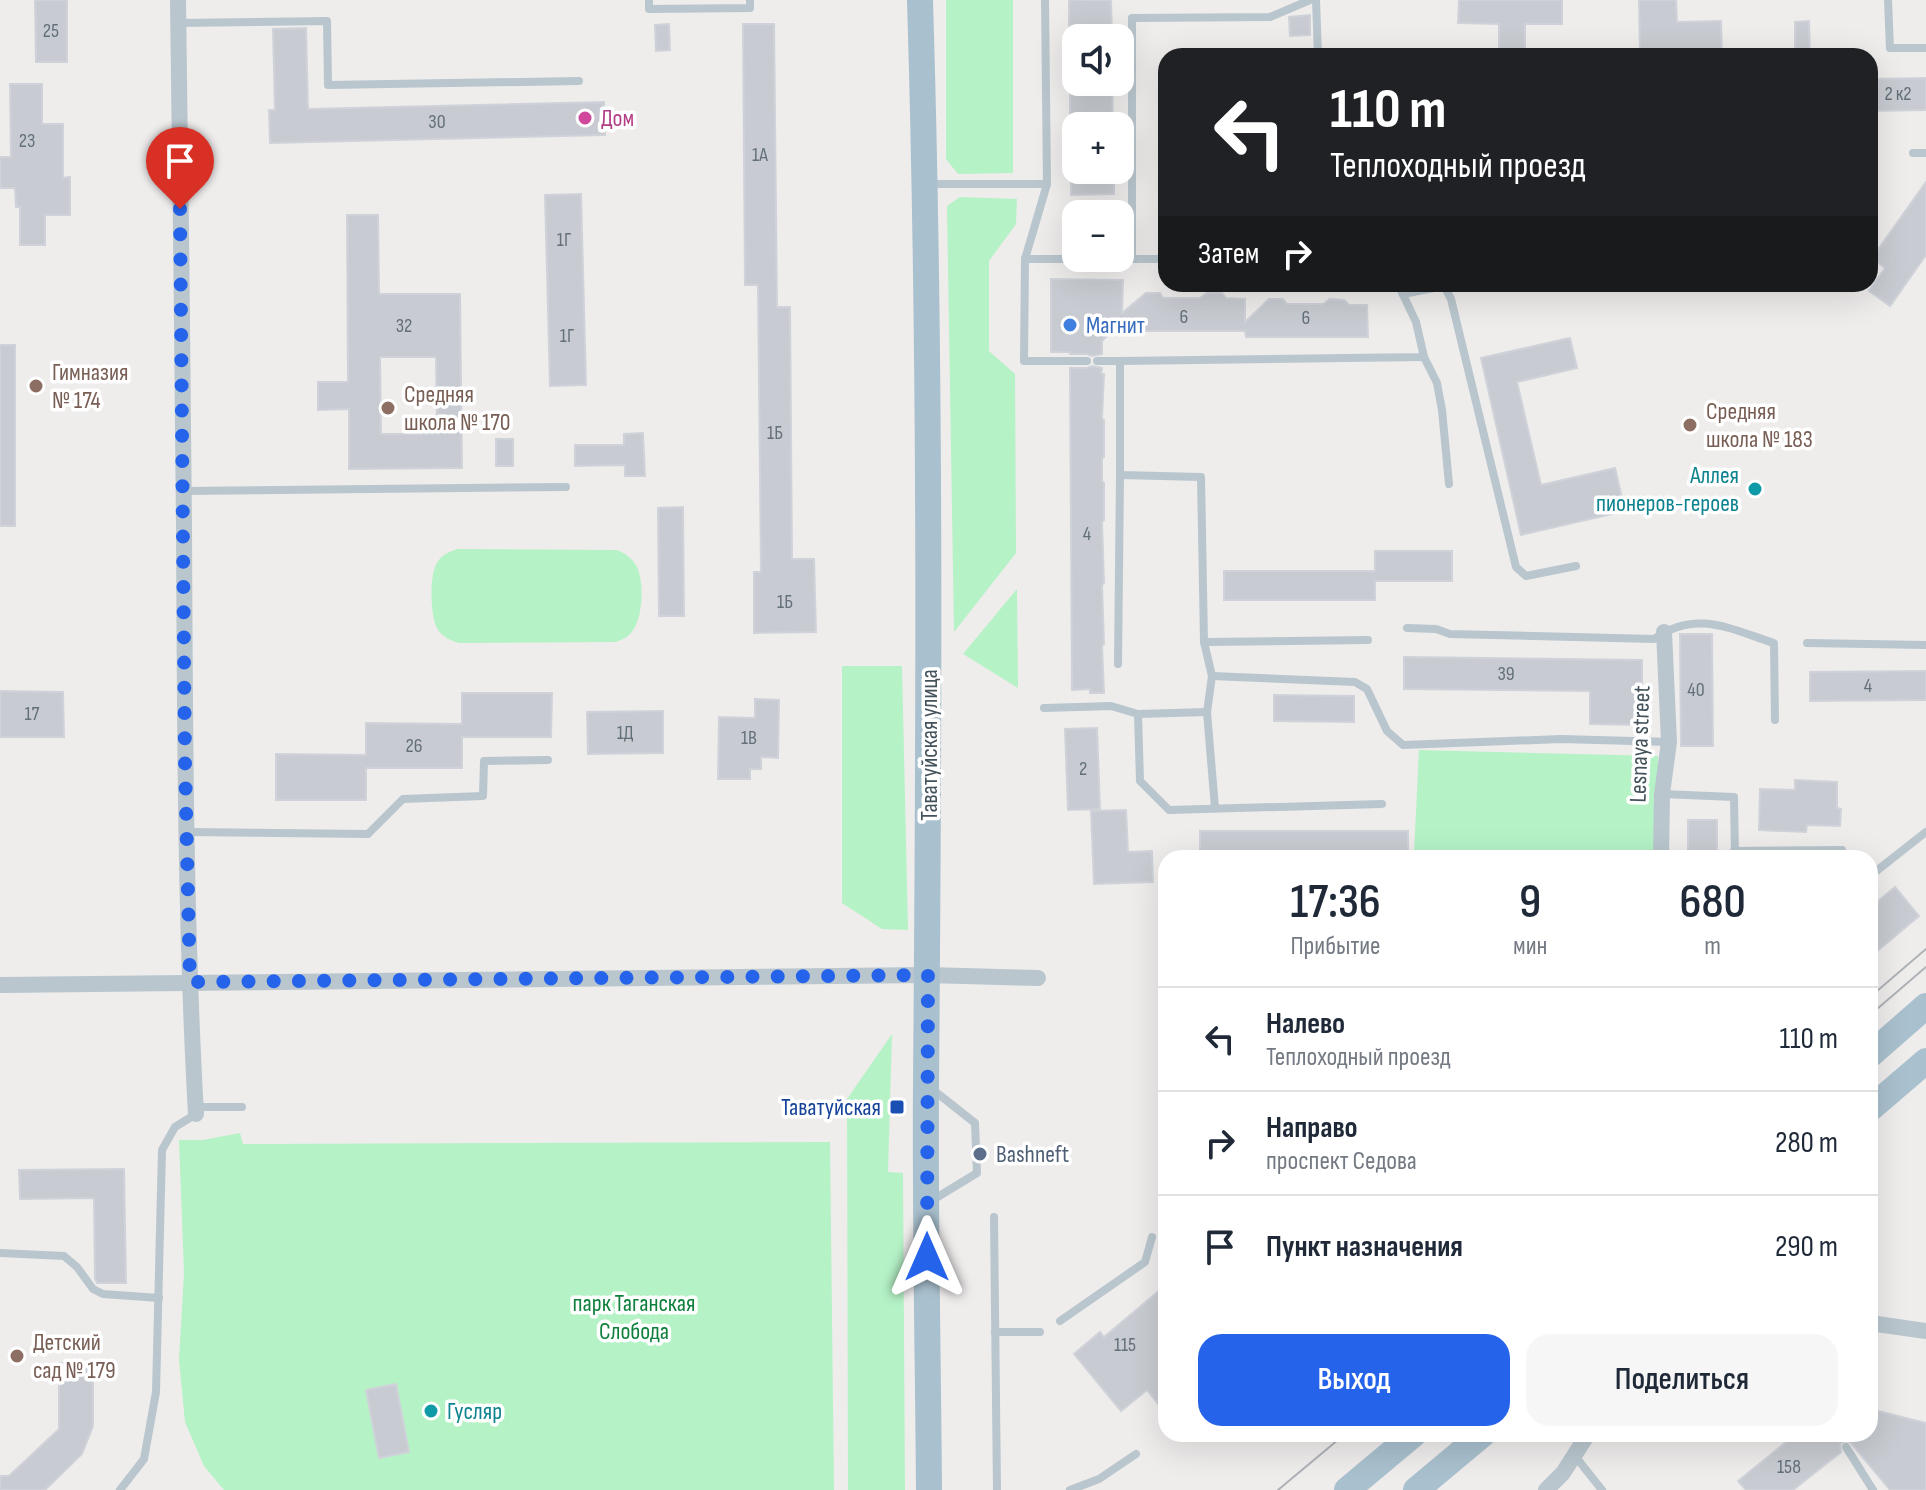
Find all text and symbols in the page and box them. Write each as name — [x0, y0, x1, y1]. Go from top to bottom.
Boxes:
house number: 25 — [43, 19, 59, 43]
map controls — [1062, 24, 1134, 272]
button: sound — [1062, 24, 1134, 96]
text: 110 m — [1330, 77, 1446, 144]
icon: left — [1198, 80, 1302, 184]
house number: 2 к2 — [1884, 82, 1912, 106]
place label: Дом — [601, 104, 634, 133]
marker: Дом — [576, 109, 594, 127]
house number: 30 — [428, 110, 446, 134]
button: + — [1062, 112, 1134, 184]
pin — [146, 127, 214, 209]
house number: 23 — [19, 129, 35, 153]
icon: arrive — [158, 139, 202, 183]
house number: 1А — [752, 143, 768, 167]
text: Теплоходный проезд — [1330, 145, 1585, 188]
button: − — [1062, 200, 1134, 272]
house number: 1Г — [557, 228, 571, 252]
icon: right — [1275, 232, 1319, 276]
text: Затем — [1198, 236, 1259, 272]
house number: 6 — [1180, 305, 1188, 329]
house number: 6 — [1302, 306, 1310, 330]
place label: Магнит — [1086, 311, 1145, 340]
house number: 32 — [396, 314, 412, 338]
marker: Магнит — [1061, 316, 1079, 334]
house number: 1Г — [560, 324, 574, 348]
place label: Гимназия № 174 — [52, 358, 128, 415]
marker: Гимназия № 174 — [27, 377, 45, 395]
place label: Средняя школа № 170 — [404, 380, 511, 437]
place label: Средняя школа № 183 — [1706, 397, 1813, 454]
marker: Средняя школа № 170 — [379, 399, 397, 417]
marker: Средняя школа № 183 — [1681, 416, 1699, 434]
house number: 1Б — [767, 421, 783, 445]
place label: Аллея пионеров-героев — [1596, 461, 1739, 518]
marker: Аллея пионеров-героев — [1746, 480, 1764, 498]
house number: 4 — [1083, 522, 1091, 546]
house number: 1Б — [777, 590, 793, 614]
house number: 39 — [1497, 662, 1515, 686]
street label: Таватуйская улица — [915, 669, 944, 821]
house number: 4 — [1864, 674, 1872, 698]
house number: 40 — [1687, 678, 1705, 702]
street label: Lesnaya street — [1623, 685, 1657, 803]
house number: 17 — [25, 702, 39, 726]
house number: 1Д — [617, 721, 634, 745]
house number: 1В — [741, 726, 757, 750]
house number: 26 — [406, 734, 423, 758]
house number: 2 — [1079, 757, 1087, 781]
text: 17:36 — [1290, 874, 1381, 931]
text: 9 — [1519, 874, 1541, 931]
text: 680 — [1680, 874, 1746, 931]
text: Прибытие — [1290, 931, 1381, 962]
text: мин — [1513, 931, 1547, 962]
text: m — [1704, 931, 1721, 962]
text: Налево — [1266, 1006, 1345, 1042]
icon: left — [1198, 1017, 1242, 1061]
text: 110 m — [1780, 1021, 1838, 1057]
text: Теплоходный проезд — [1266, 1042, 1450, 1073]
place label: Таватуйская — [781, 1093, 881, 1122]
marker: Таватуйская — [888, 1098, 906, 1116]
text: Направо — [1266, 1110, 1358, 1146]
icon: right — [1198, 1121, 1242, 1165]
text: 280 m — [1775, 1125, 1838, 1161]
place label: Bashneft — [996, 1140, 1069, 1169]
marker: Bashneft — [971, 1145, 989, 1163]
text: проспект Седова — [1266, 1146, 1417, 1177]
position arrow — [885, 1215, 969, 1299]
icon: arrive — [1198, 1225, 1242, 1269]
text: Пункт назначения — [1266, 1229, 1463, 1265]
text: 290 m — [1775, 1229, 1838, 1265]
park label: парк Таганская Слобода — [573, 1289, 695, 1346]
place label: Детский сад № 179 — [33, 1328, 116, 1385]
house number: 115 — [1114, 1333, 1136, 1357]
button: Выход — [1198, 1334, 1510, 1426]
button: Поделиться — [1526, 1334, 1838, 1426]
marker: Детский сад № 179 — [8, 1347, 26, 1365]
place label: Гусляр — [447, 1397, 502, 1426]
marker: Гусляр — [422, 1402, 440, 1420]
house number: 158 — [1777, 1455, 1801, 1479]

